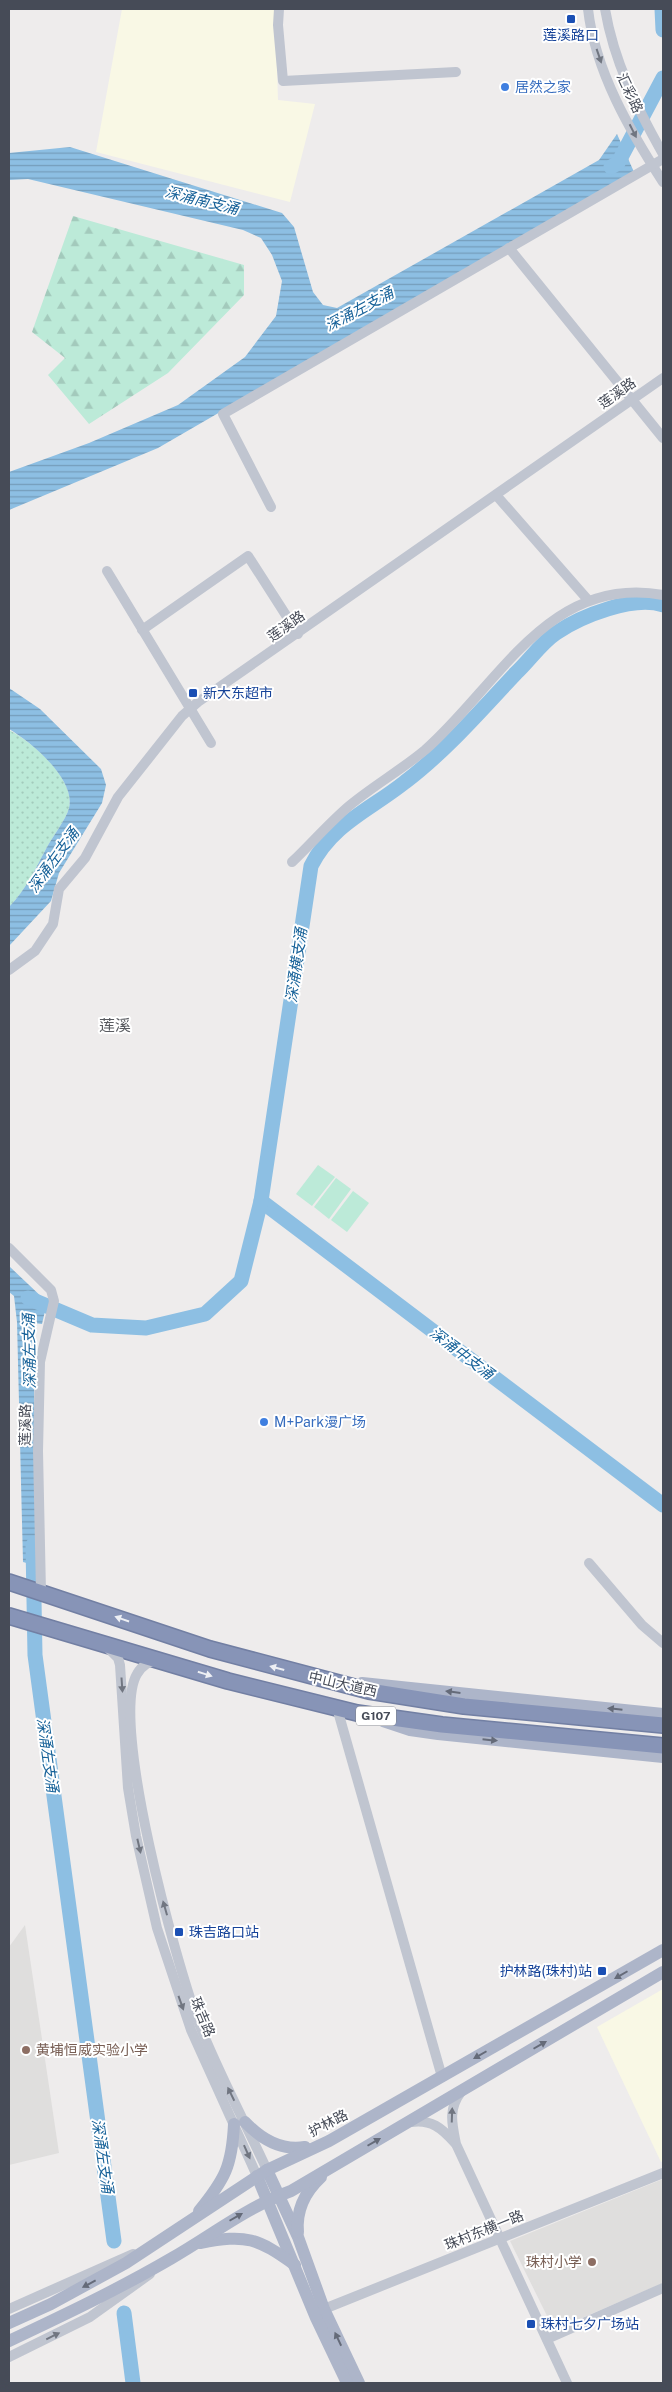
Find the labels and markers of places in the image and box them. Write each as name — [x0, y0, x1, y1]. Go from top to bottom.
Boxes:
marker: 莲溪路口 — [565, 13, 577, 25]
place label: 莲溪路口 — [543, 27, 599, 43]
place label: 居然之家 — [515, 79, 571, 95]
marker: 居然之家 — [499, 81, 511, 93]
place label: 新大东超市 — [203, 685, 273, 701]
marker: 新大东超市 — [187, 687, 199, 699]
place label: M+Park漫广场 — [274, 1414, 366, 1430]
marker: M+Park漫广场 — [258, 1416, 270, 1428]
place label: 珠吉路口站 — [189, 1924, 259, 1940]
marker: 珠吉路口站 — [173, 1926, 185, 1938]
place label: 护林路(珠村)站 — [499, 1963, 592, 1979]
marker: 护林路(珠村)站 — [596, 1965, 608, 1977]
place label: 黄埔恒威实验小学 — [36, 2042, 148, 2058]
marker: 黄埔恒威实验小学 — [20, 2044, 32, 2056]
place label: 珠村小学 — [526, 2254, 582, 2270]
marker: 珠村小学 — [586, 2256, 598, 2268]
place label: 珠村七夕广场站 — [541, 2316, 639, 2332]
marker: 珠村七夕广场站 — [525, 2318, 537, 2330]

